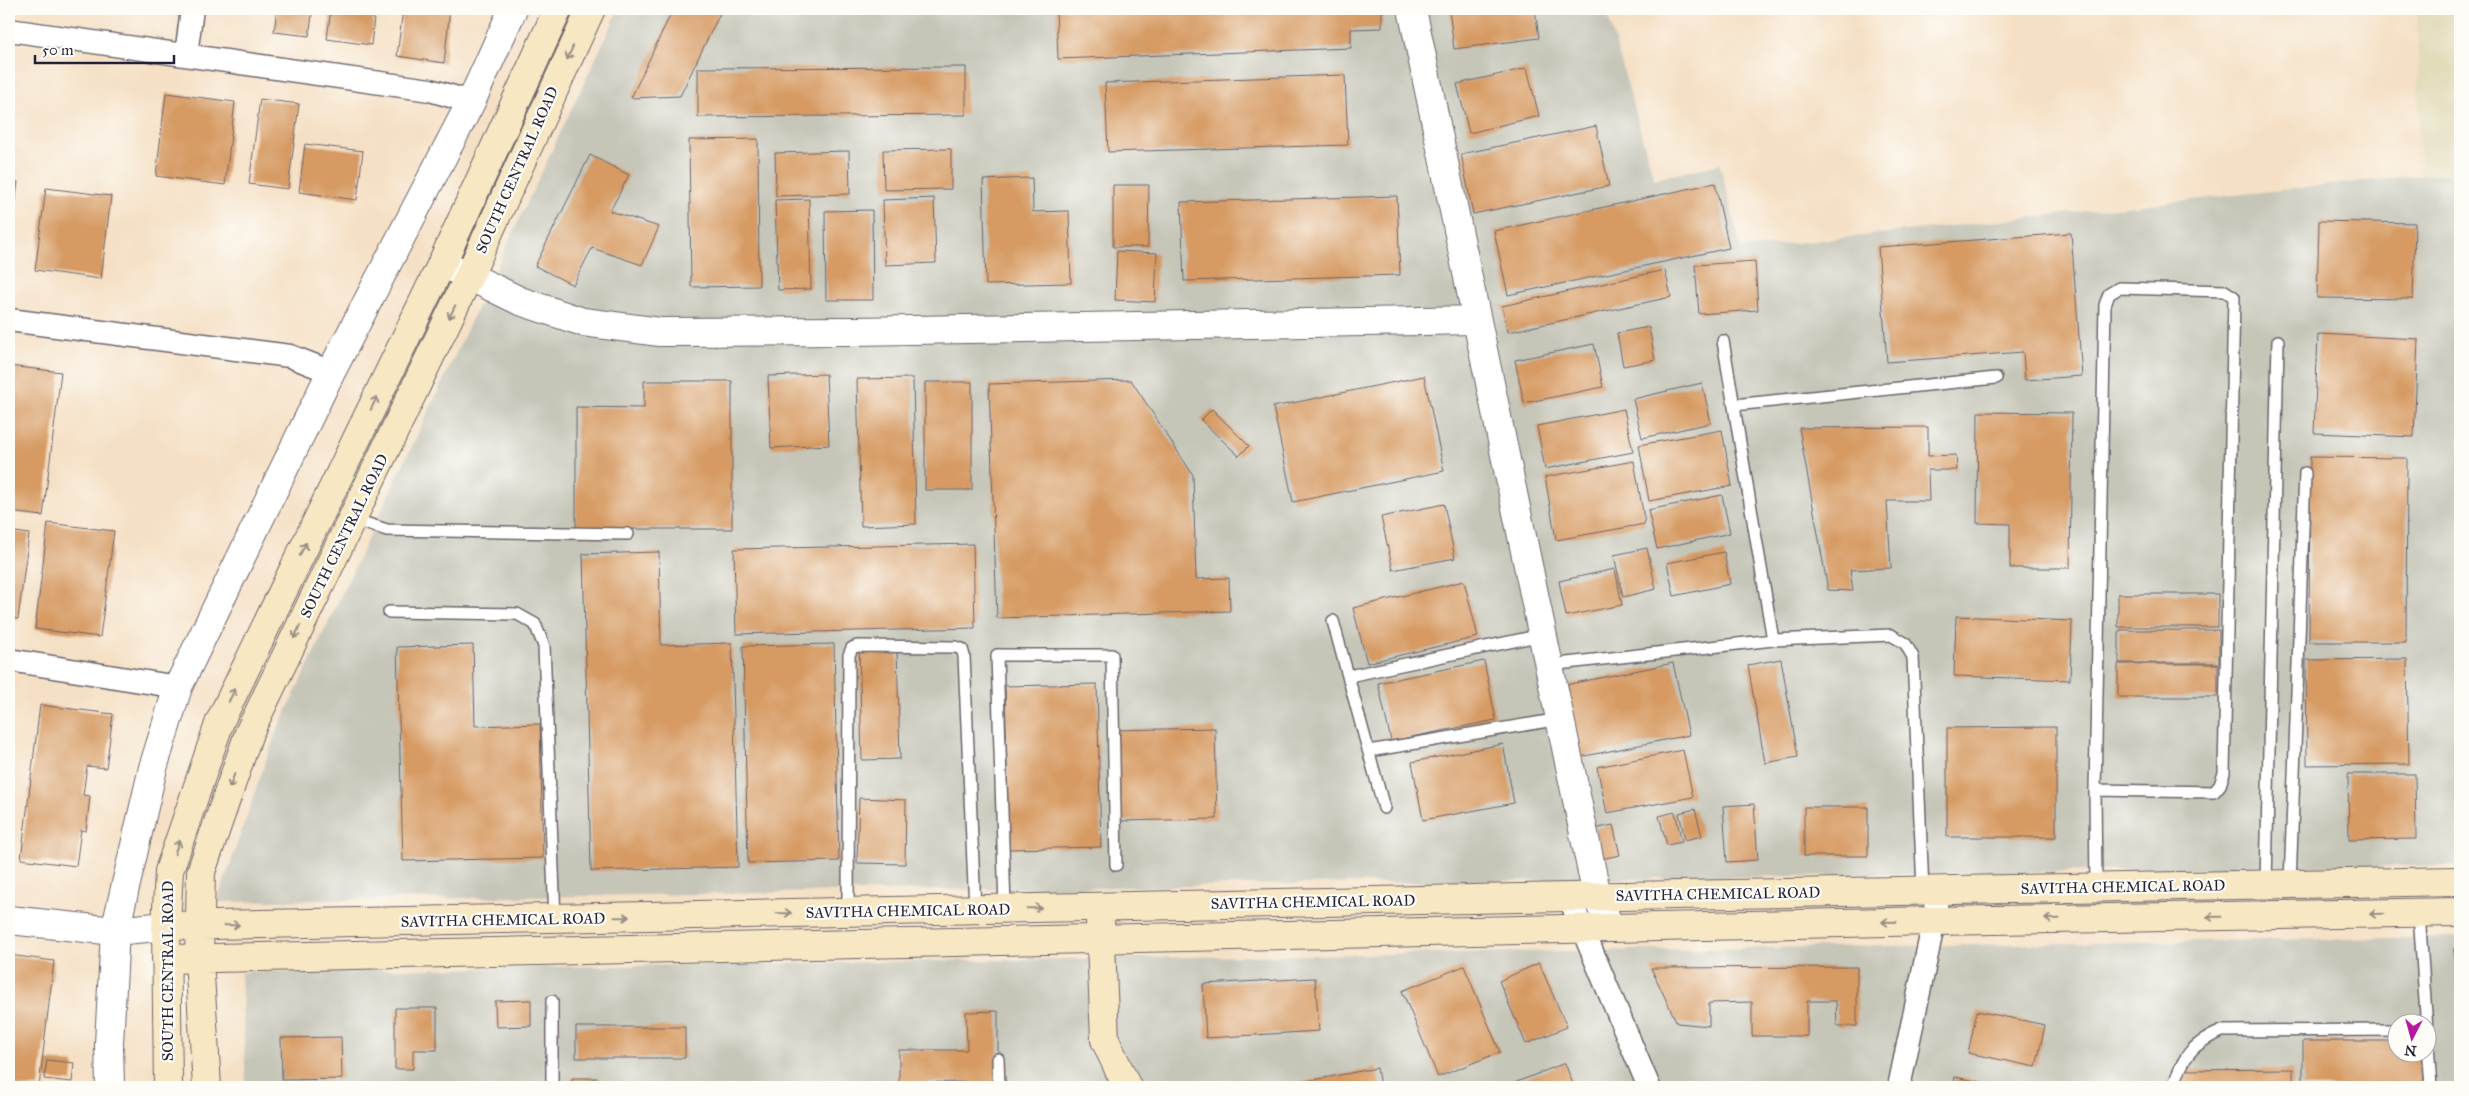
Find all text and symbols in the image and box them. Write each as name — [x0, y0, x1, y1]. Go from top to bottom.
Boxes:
scale bar — [35, 32, 174, 64]
text: 50 m — [42, 41, 74, 59]
one-way arrow — [565, 45, 575, 60]
street label: SOUTH CENTRAL ROAD — [472, 84, 562, 256]
one-way arrow — [446, 304, 456, 319]
one-way arrow — [369, 395, 379, 410]
street label: SOUTH CENTRAL ROAD — [296, 451, 392, 621]
one-way arrow — [299, 542, 308, 557]
one-way arrow — [292, 624, 302, 639]
one-way arrow — [228, 688, 237, 703]
one-way arrow — [227, 772, 236, 788]
one-way arrow — [172, 840, 182, 856]
street label: SAVITHA CHEMICAL ROAD — [2020, 876, 2226, 898]
street label: SOUTH CENTRAL ROAD — [159, 881, 177, 1061]
street label: SAVITHA CHEMICAL ROAD — [1615, 883, 1821, 905]
street label: SAVITHA CHEMICAL ROAD — [1210, 891, 1416, 913]
street label: SAVITHA CHEMICAL ROAD — [805, 900, 1011, 922]
one-way arrow — [1026, 903, 1042, 913]
street label: SAVITHA CHEMICAL ROAD — [400, 909, 606, 931]
one-way arrow — [776, 909, 792, 918]
one-way arrow — [2369, 909, 2385, 919]
one-way arrow — [613, 912, 629, 922]
one-way arrow — [2206, 912, 2222, 922]
one-way arrow — [2044, 915, 2060, 924]
one-way arrow — [1881, 917, 1898, 927]
one-way arrow — [224, 920, 240, 930]
north arrow — [2386, 1014, 2436, 1064]
text: N — [2404, 1041, 2417, 1060]

